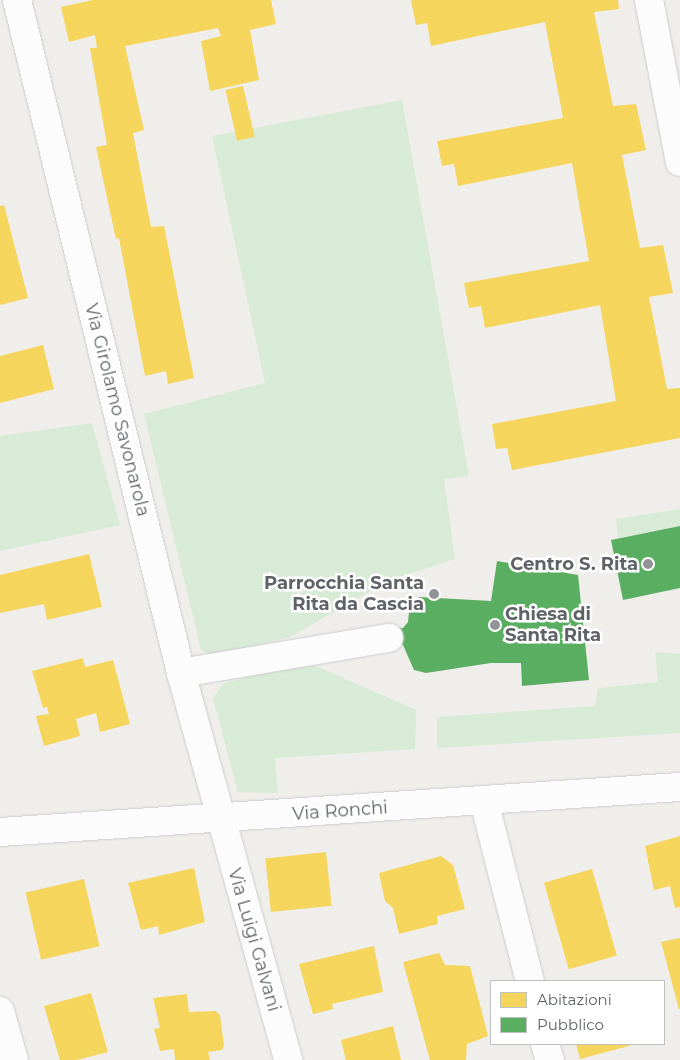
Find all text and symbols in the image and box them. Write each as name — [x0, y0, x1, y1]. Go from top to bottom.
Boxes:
street label: Via Girolamo Savonarola — [80, 301, 154, 519]
place label: Centro S. Rita — [510, 553, 638, 575]
marker: Centro S. Rita — [642, 558, 654, 570]
place label: Parrocchia Santa Rita da Cascia — [264, 573, 424, 616]
marker: Parrocchia Santa Rita da Cascia — [428, 588, 440, 600]
place label: Chiesa di Santa Rita — [505, 604, 601, 646]
marker: Chiesa di Santa Rita — [489, 619, 501, 631]
street label: Via Ronchi — [291, 797, 389, 825]
street label: Via Luigi Galvani — [223, 866, 285, 1014]
legend — [490, 980, 665, 1045]
text: Abitazioni — [537, 990, 612, 1009]
text: Pubblico — [537, 1015, 604, 1034]

